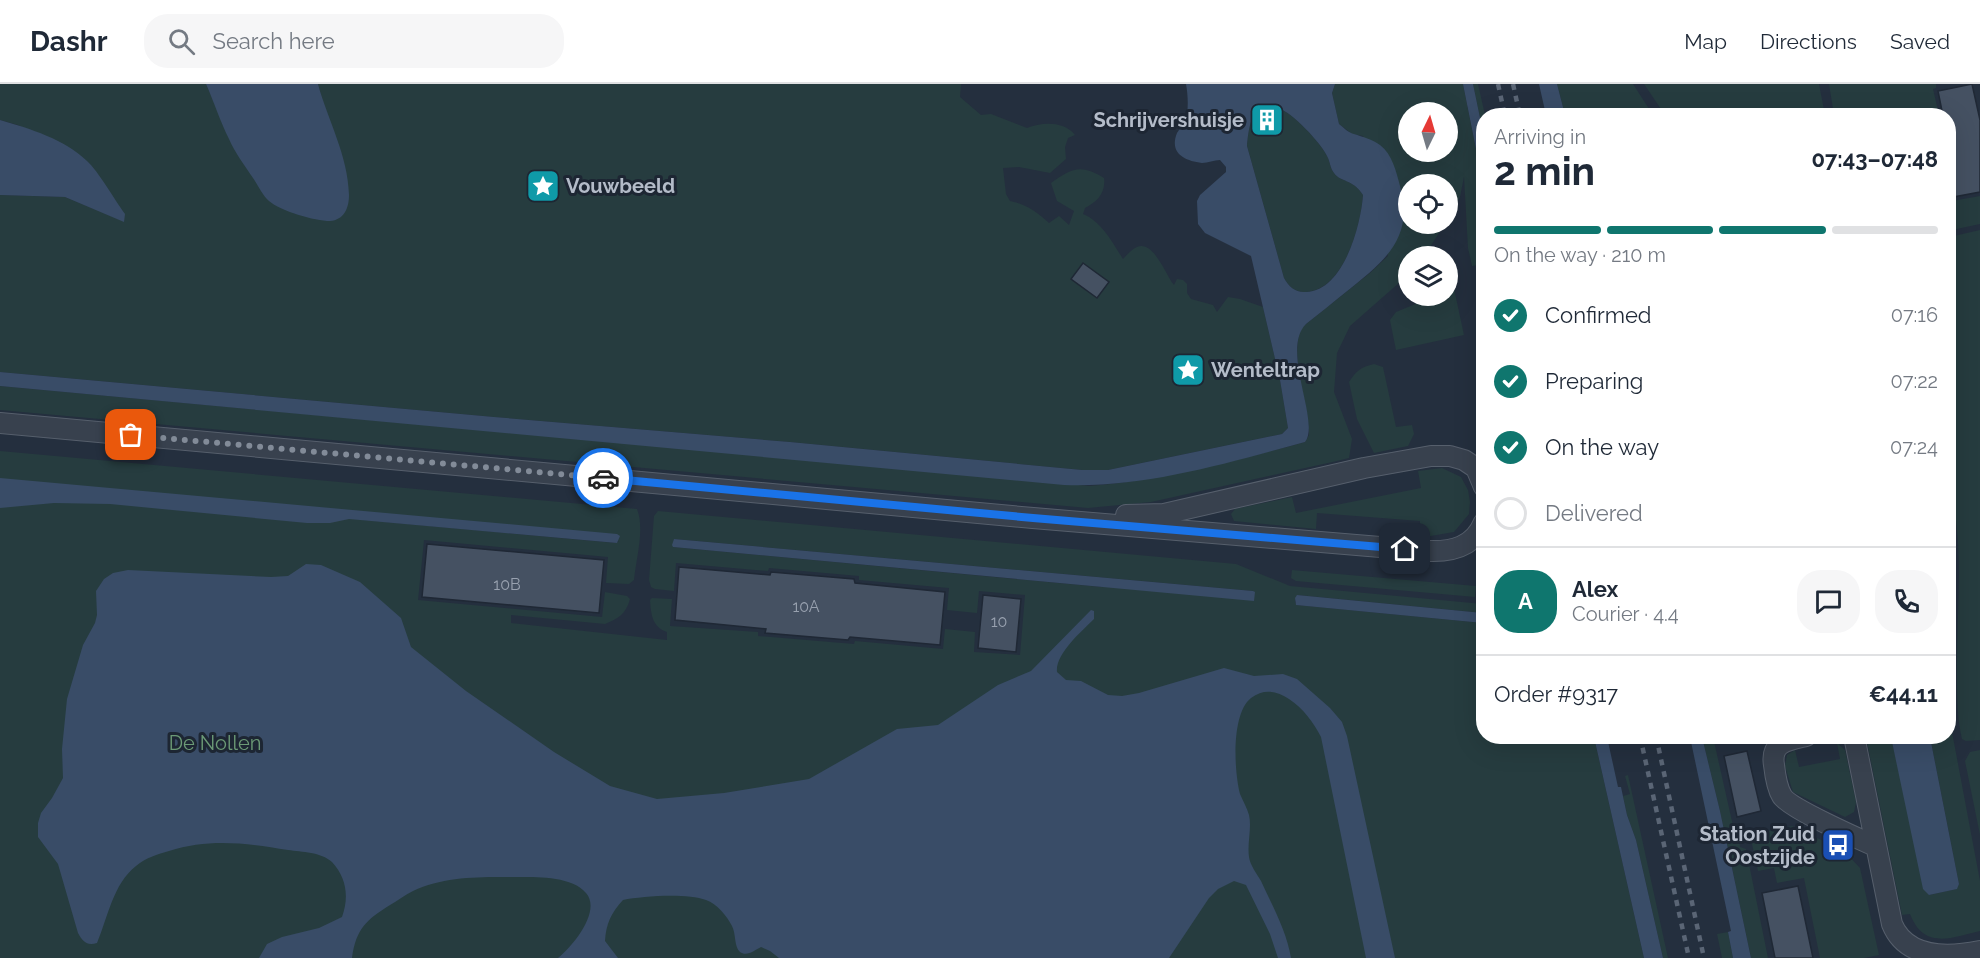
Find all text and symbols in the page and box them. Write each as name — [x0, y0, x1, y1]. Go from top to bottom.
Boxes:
search box — [144, 14, 564, 68]
text: Dashr — [30, 25, 108, 58]
icon: search — [165, 25, 198, 58]
text: Search here — [213, 28, 335, 54]
text: Map — [1684, 29, 1727, 54]
text: Directions — [1760, 29, 1857, 54]
text: Saved — [1890, 29, 1950, 54]
building icon: Schrijvershuisje — [1249, 102, 1285, 138]
north arrow — [1398, 102, 1458, 162]
map controls — [1398, 102, 1458, 306]
place label: Schrijvershuisje — [1093, 108, 1244, 132]
text: Arriving in — [1494, 125, 1586, 149]
text: 07:43–07:48 — [1811, 146, 1938, 172]
text: 2 min — [1494, 148, 1595, 194]
place icon: Vouwbeeld — [525, 168, 561, 204]
place label: Vouwbeeld — [566, 174, 675, 198]
button: locate — [1398, 174, 1458, 234]
text: On the way · 210 m — [1494, 243, 1666, 267]
button: layers — [1398, 246, 1458, 306]
icon: check — [1494, 299, 1527, 332]
text: Confirmed — [1545, 302, 1652, 328]
text: 07:16 — [1891, 303, 1938, 327]
place icon: Wenteltrap — [1170, 352, 1206, 388]
place label: Wenteltrap — [1211, 358, 1320, 382]
icon: check — [1494, 365, 1527, 398]
text: Preparing — [1545, 368, 1643, 394]
text: 07:22 — [1891, 369, 1938, 393]
pin — [105, 409, 156, 460]
icon: bag — [114, 418, 147, 451]
icon: check — [1494, 431, 1527, 464]
text: On the way — [1545, 434, 1659, 460]
text: 07:24 — [1890, 435, 1938, 459]
courier — [573, 448, 633, 508]
icon: car — [587, 462, 620, 495]
text: Delivered — [1545, 500, 1643, 526]
pin — [1379, 523, 1430, 574]
icon: home — [1388, 532, 1421, 565]
button: chat — [1797, 570, 1860, 633]
button: phone — [1875, 570, 1938, 633]
house number: 10B — [493, 575, 521, 594]
text: Alex — [1572, 576, 1618, 602]
text: A — [1518, 588, 1533, 614]
house number: 10A — [792, 597, 820, 616]
text: Courier · 4.4 — [1572, 602, 1679, 626]
house number: 10 — [991, 612, 1007, 631]
text: Order #9317 — [1494, 681, 1618, 707]
text: €44.11 — [1869, 681, 1938, 707]
park label: De Nollen — [169, 731, 261, 755]
place label: Station Zuid Oostzijde — [1699, 822, 1815, 869]
bus stop icon: Station Zuid Oostzijde — [1820, 827, 1856, 863]

